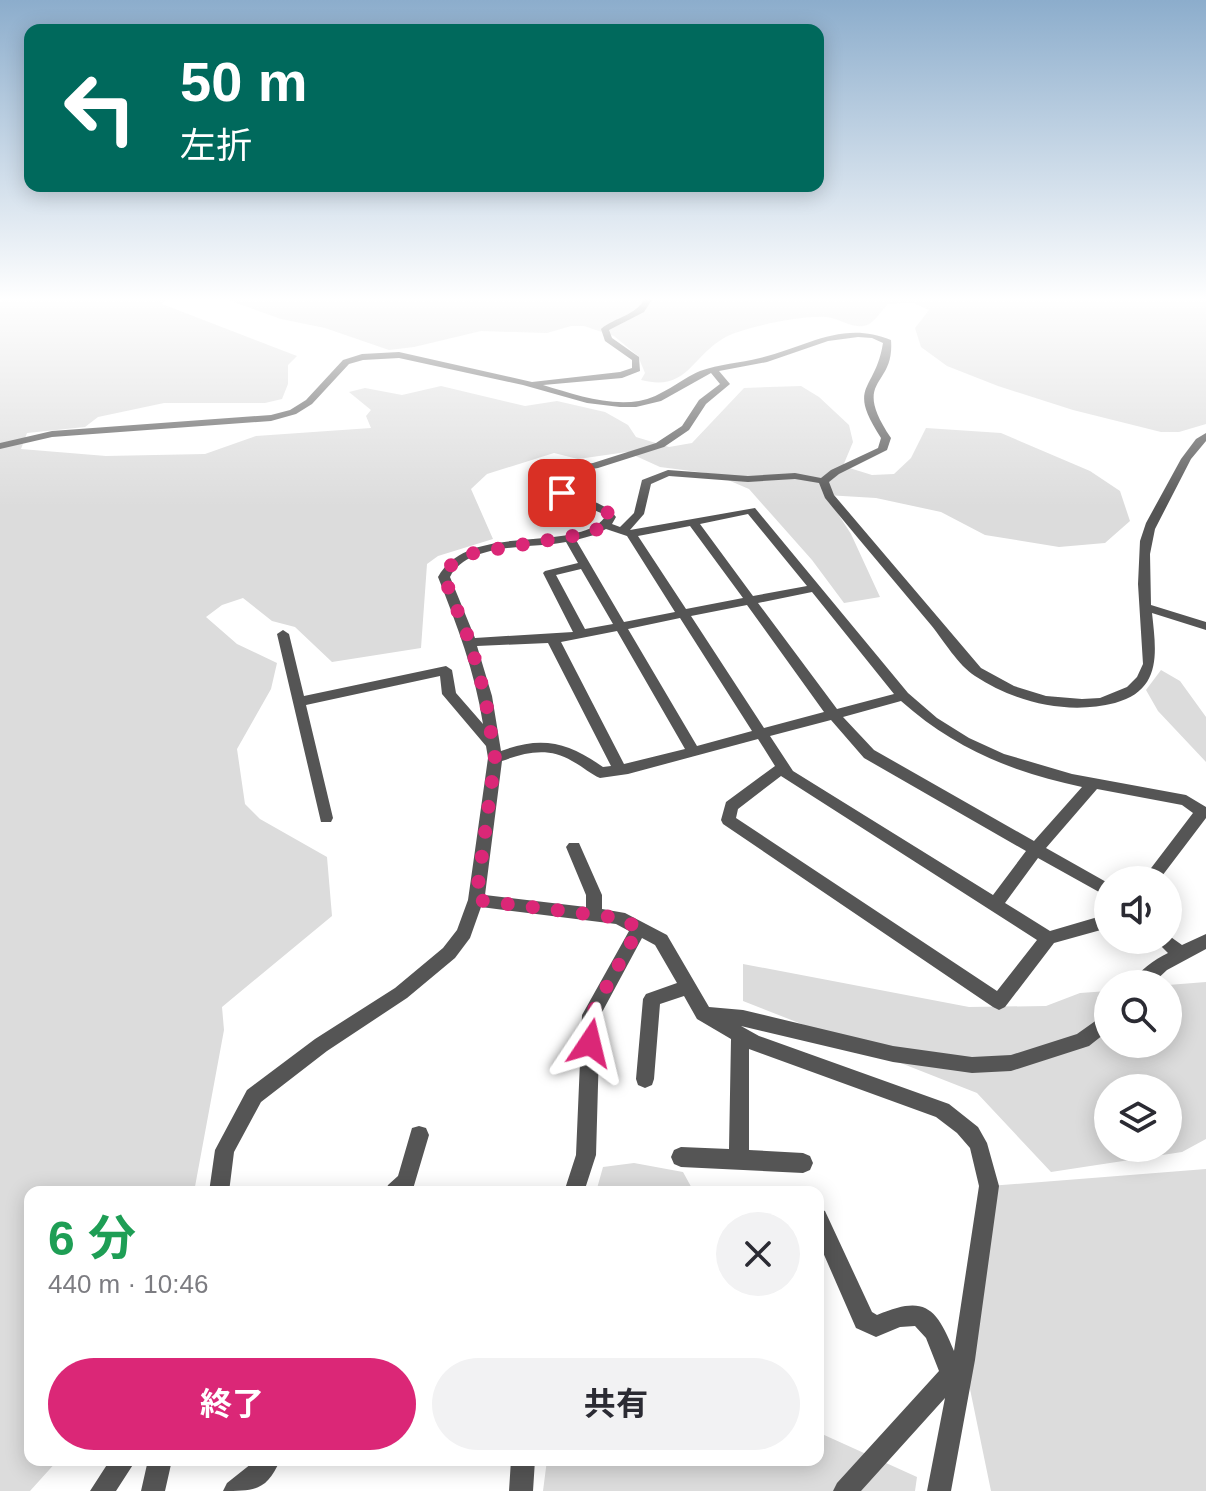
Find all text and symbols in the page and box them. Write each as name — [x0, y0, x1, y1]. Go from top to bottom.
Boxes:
text: 50 m — [180, 50, 308, 113]
icon: left — [48, 56, 152, 160]
text: 左折 — [180, 125, 252, 166]
pin — [528, 459, 596, 527]
icon: arrive — [540, 471, 584, 515]
map controls — [1094, 866, 1182, 1162]
button: sound — [1094, 866, 1182, 954]
button: search — [1094, 970, 1182, 1058]
position arrow — [548, 1001, 632, 1085]
button: layers — [1094, 1074, 1182, 1162]
text: 6 分 — [48, 1212, 136, 1265]
button: close — [716, 1212, 800, 1296]
text: 440 m · 10:46 — [48, 1269, 208, 1299]
button: 終了 — [48, 1358, 416, 1450]
button: 共有 — [432, 1358, 800, 1450]

